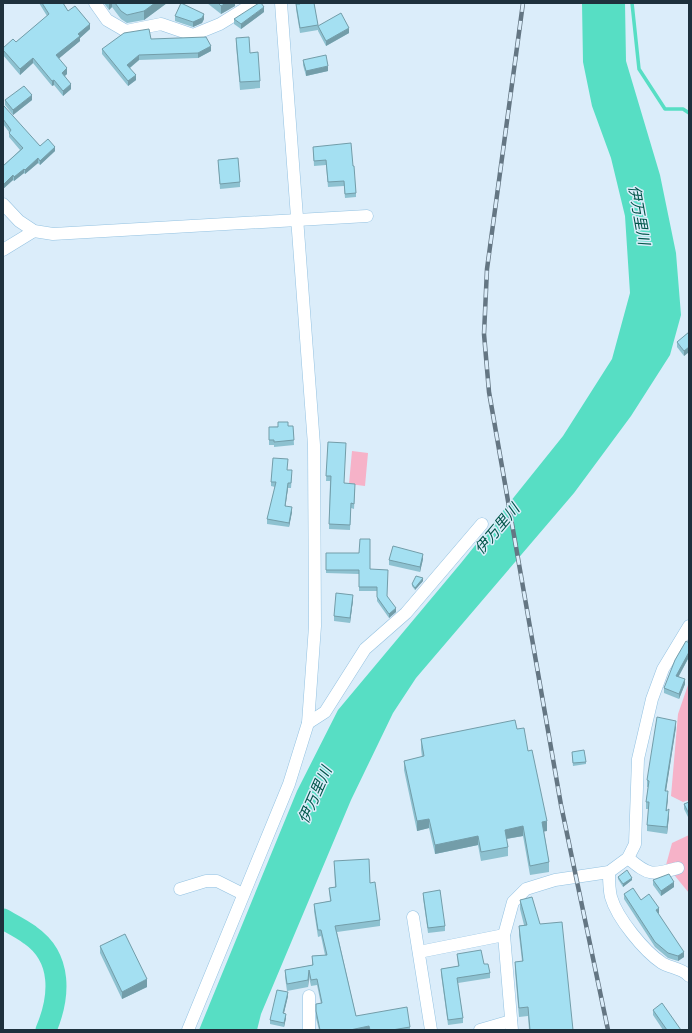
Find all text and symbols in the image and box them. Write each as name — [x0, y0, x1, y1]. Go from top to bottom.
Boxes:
water label: 伊万里川 — [625, 184, 654, 248]
water label: 伊万里川 — [470, 498, 524, 558]
water label: 伊万里川 — [294, 762, 336, 826]

